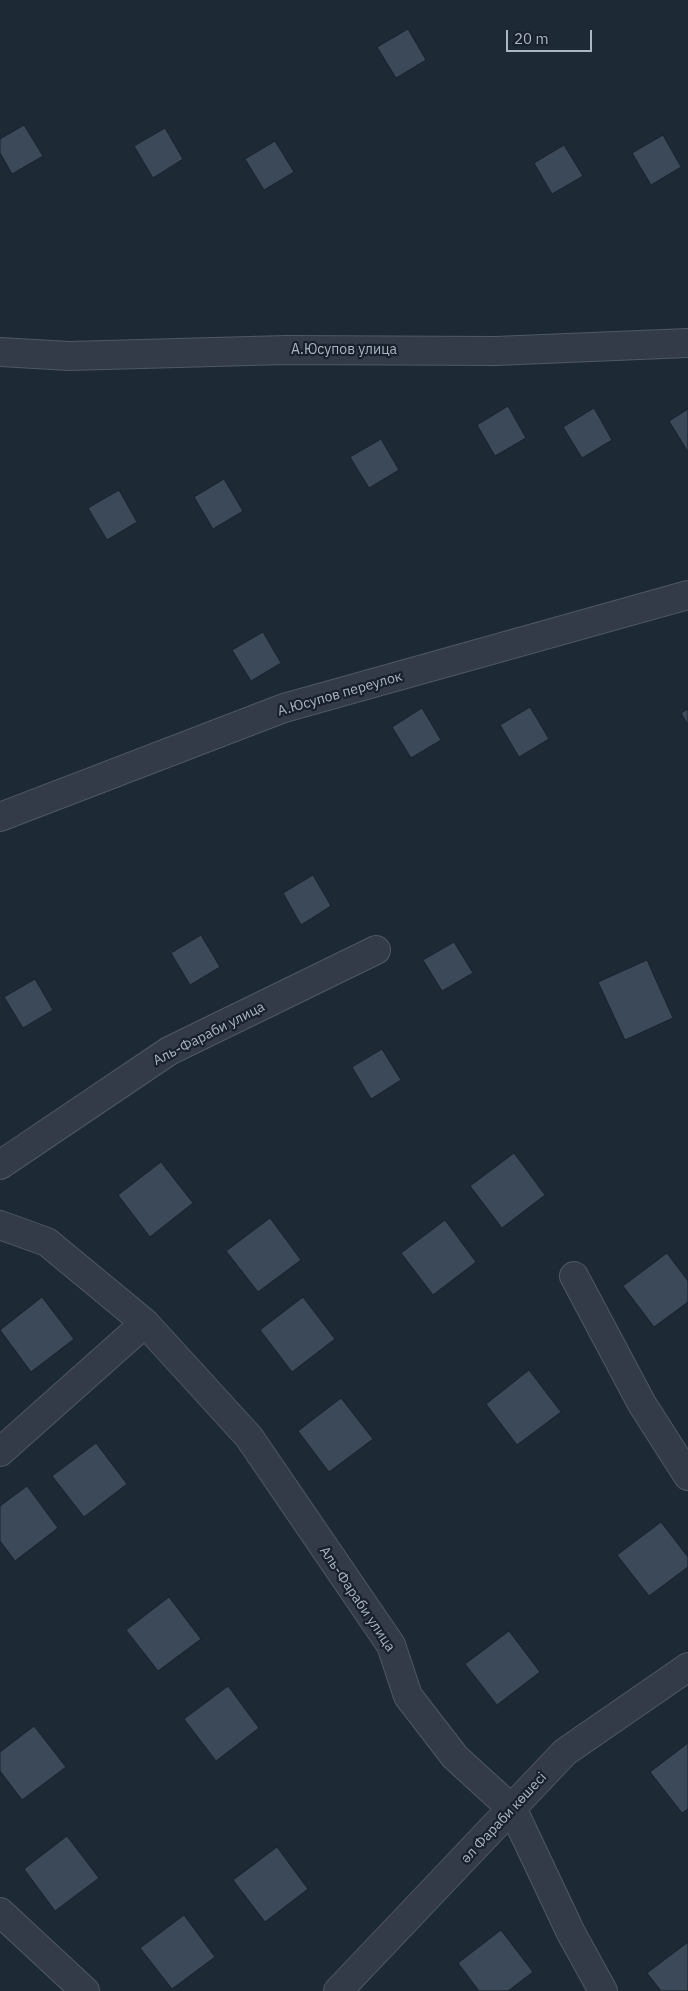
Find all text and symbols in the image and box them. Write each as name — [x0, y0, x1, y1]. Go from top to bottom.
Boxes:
scale bar — [508, 20, 594, 52]
text: 20 m — [514, 29, 549, 48]
street label: А.Юсупов улица — [291, 342, 397, 358]
street label: А.Юсупов переулок — [276, 668, 404, 720]
street label: Аль-Фараби улица — [150, 999, 268, 1069]
street label: Аль-Фараби улица — [316, 1543, 398, 1655]
street label: әл Фараби көшесі — [458, 1769, 550, 1867]

